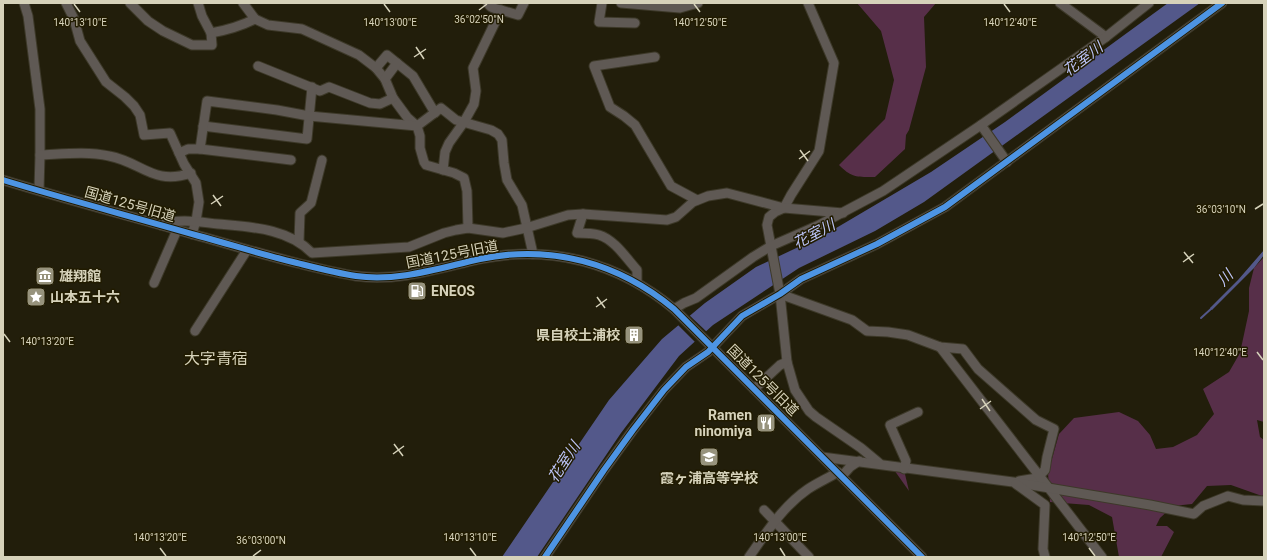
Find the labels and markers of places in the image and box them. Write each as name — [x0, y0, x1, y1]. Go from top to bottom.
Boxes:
museum icon: 雄翔館 — [34, 265, 56, 287]
place label: 雄翔館 — [59, 268, 101, 284]
fuel station icon: ENEOS — [406, 280, 428, 302]
place label: ENEOS — [431, 283, 475, 299]
place icon: 山本五十六 — [25, 286, 47, 308]
place label: 山本五十六 — [50, 289, 120, 305]
building icon: 県自校土浦校 — [623, 324, 645, 346]
place label: 県自校土浦校 — [536, 327, 620, 343]
place label: Ramen ninomiya — [694, 407, 753, 439]
restaurant icon: Ramen ninomiya — [755, 412, 777, 434]
school or university icon: 霞ヶ浦高等学校 — [698, 446, 720, 468]
place label: 霞ヶ浦高等学校 — [660, 470, 758, 486]

